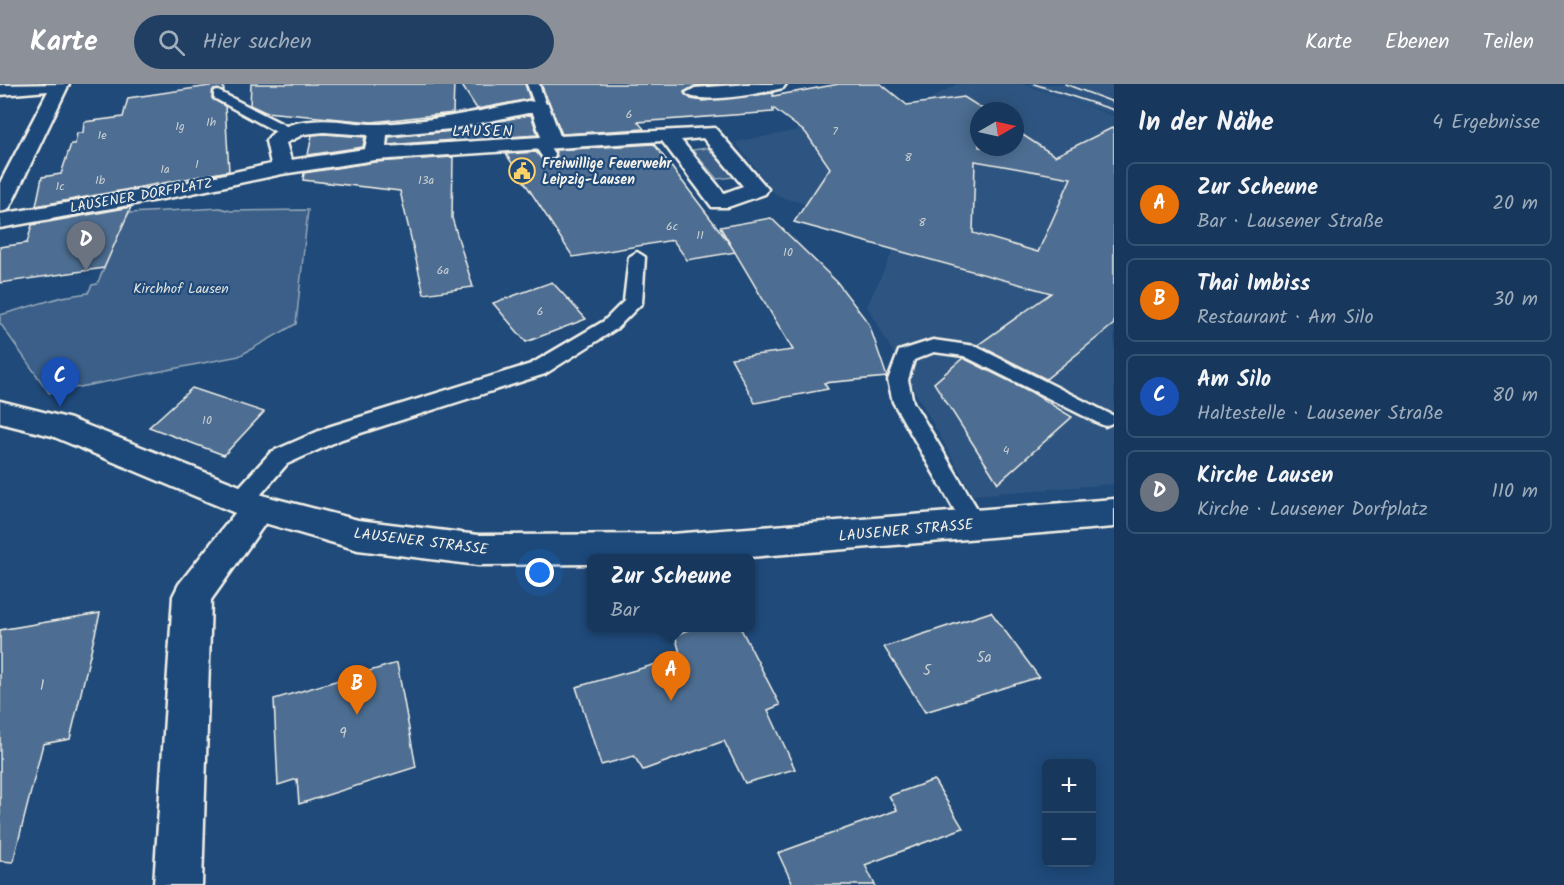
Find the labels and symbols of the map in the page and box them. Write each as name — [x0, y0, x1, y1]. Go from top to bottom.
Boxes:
north arrow — [970, 102, 1024, 156]
house number: 6 — [626, 105, 632, 124]
house number: 1h — [206, 113, 216, 132]
house number: 1g — [175, 117, 185, 136]
district label: LAUSEN — [452, 120, 514, 144]
house number: 7 — [832, 122, 838, 141]
house number: 1e — [97, 126, 107, 145]
house number: 8 — [904, 148, 912, 167]
place label: Freiwillige Feuerwehr Leipzig-Lausen — [542, 153, 673, 191]
house number: 1 — [195, 155, 199, 174]
public building icon: Freiwillige Feuerwehr Leipzig-Lausen — [507, 156, 537, 186]
house number: 1a — [160, 160, 170, 179]
house number: 1b — [95, 171, 106, 190]
house number: 13a — [418, 171, 434, 190]
street label: LAUSENER DORFPLATZ — [68, 173, 214, 219]
house number: 1c — [55, 177, 65, 196]
house number: 8 — [918, 213, 926, 232]
house number: 6c — [666, 217, 678, 236]
pin: D — [66, 222, 106, 271]
house number: 11 — [696, 226, 704, 245]
house number: 10 — [783, 243, 793, 262]
house number: 6a — [437, 261, 450, 280]
park label: Kirchhof Lausen — [133, 278, 229, 300]
house number: 6 — [537, 302, 543, 321]
pin: C — [40, 358, 80, 407]
house number: 10 — [202, 411, 212, 430]
house number: 4 — [1003, 441, 1010, 460]
street label: LAUSENER STRASSE — [838, 513, 976, 549]
street label: LAUSENER STRASSE — [352, 522, 491, 562]
your location — [525, 558, 554, 587]
house number: 5a — [976, 646, 992, 670]
pin: A — [652, 652, 690, 701]
house number: 5 — [923, 659, 932, 683]
pin: B — [338, 666, 376, 715]
house number: 1 — [40, 674, 45, 698]
house number: 9 — [339, 722, 347, 746]

